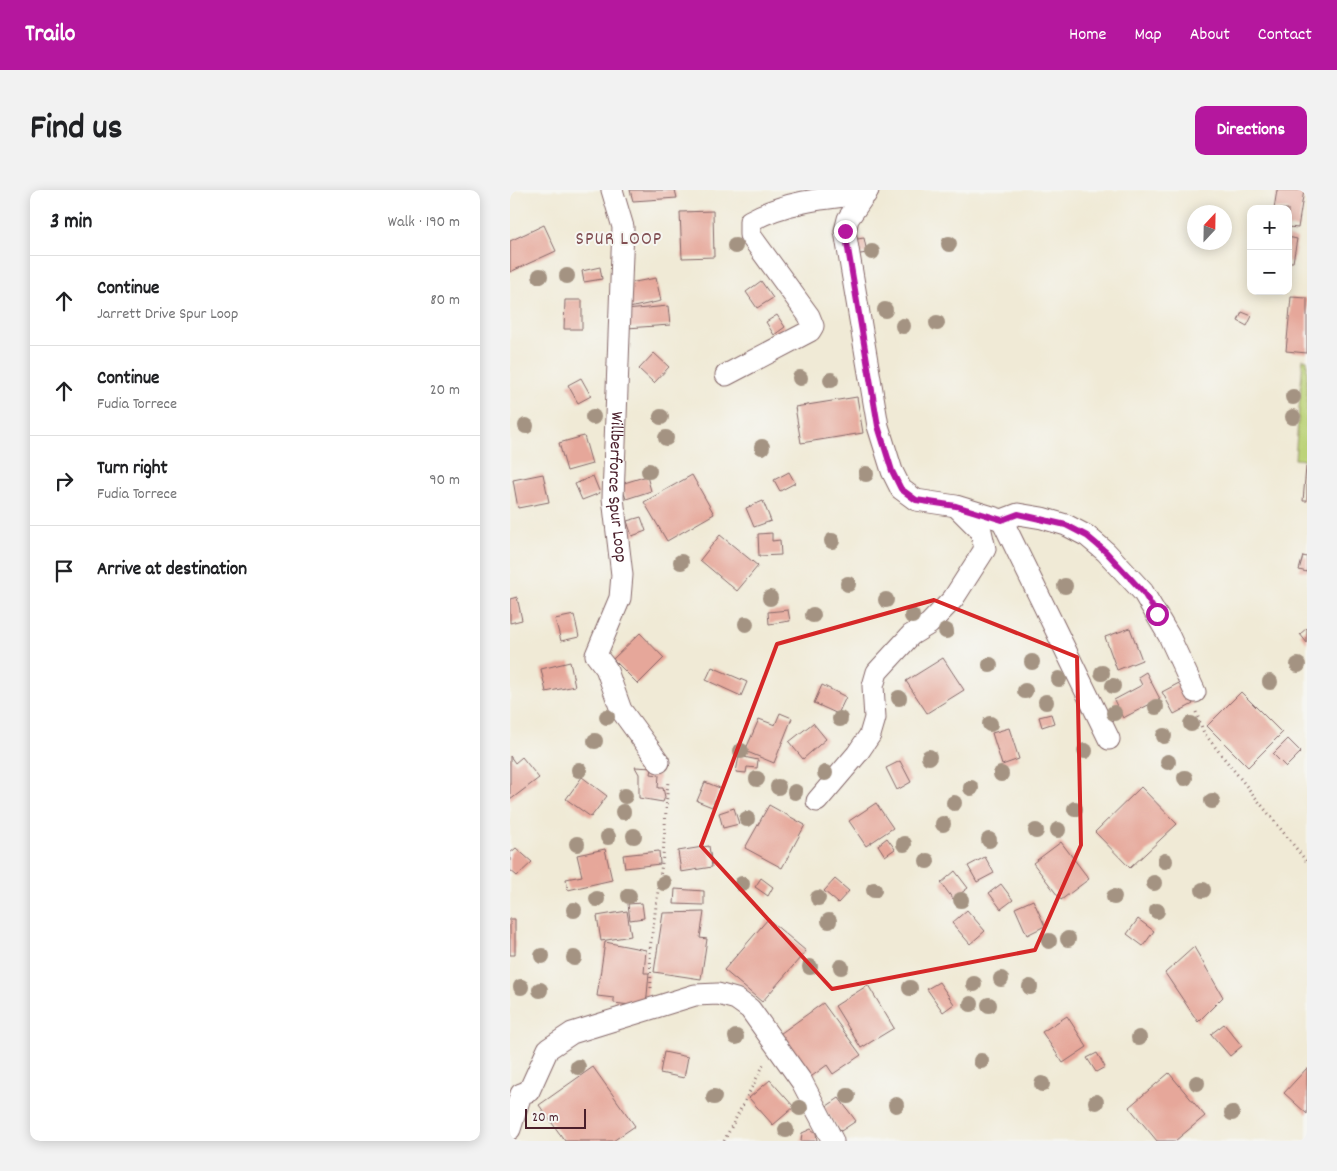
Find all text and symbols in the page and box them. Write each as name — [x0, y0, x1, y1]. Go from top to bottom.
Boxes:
text: Trailo — [25, 18, 76, 52]
text: Home — [1069, 23, 1106, 48]
text: Map — [1134, 23, 1162, 48]
text: About — [1190, 23, 1230, 48]
text: Contact — [1258, 23, 1312, 48]
text: Find us — [30, 105, 122, 155]
button: Directions — [1195, 106, 1307, 155]
north arrow — [1187, 205, 1232, 250]
map controls — [1247, 205, 1292, 295]
button: + — [1247, 205, 1292, 250]
text: 3 min — [50, 208, 92, 238]
text: Walk · 190 m — [388, 211, 460, 234]
route end — [834, 220, 857, 243]
district label: SPUR LOOP — [576, 227, 662, 254]
button: − — [1247, 250, 1292, 295]
text: Continue — [97, 276, 159, 303]
icon: ahead — [50, 287, 78, 315]
text: 80 m — [430, 289, 460, 312]
text: Jarrett Drive Spur Loop — [97, 303, 238, 326]
text: Continue — [97, 366, 159, 393]
icon: ahead — [50, 377, 78, 405]
text: 20 m — [430, 379, 460, 402]
text: Fudia Torrece — [97, 393, 177, 416]
street label: Willberforce Spur Loop — [600, 411, 633, 564]
text: Turn right — [97, 456, 168, 483]
icon: right — [50, 467, 78, 495]
text: 90 m — [429, 469, 460, 492]
text: Fudia Torrece — [97, 483, 177, 506]
icon: arrive — [50, 557, 78, 585]
text: Arrive at destination — [97, 557, 247, 584]
route start — [1146, 603, 1169, 626]
scale bar — [525, 1106, 586, 1129]
text: 20 m — [532, 1108, 559, 1128]

